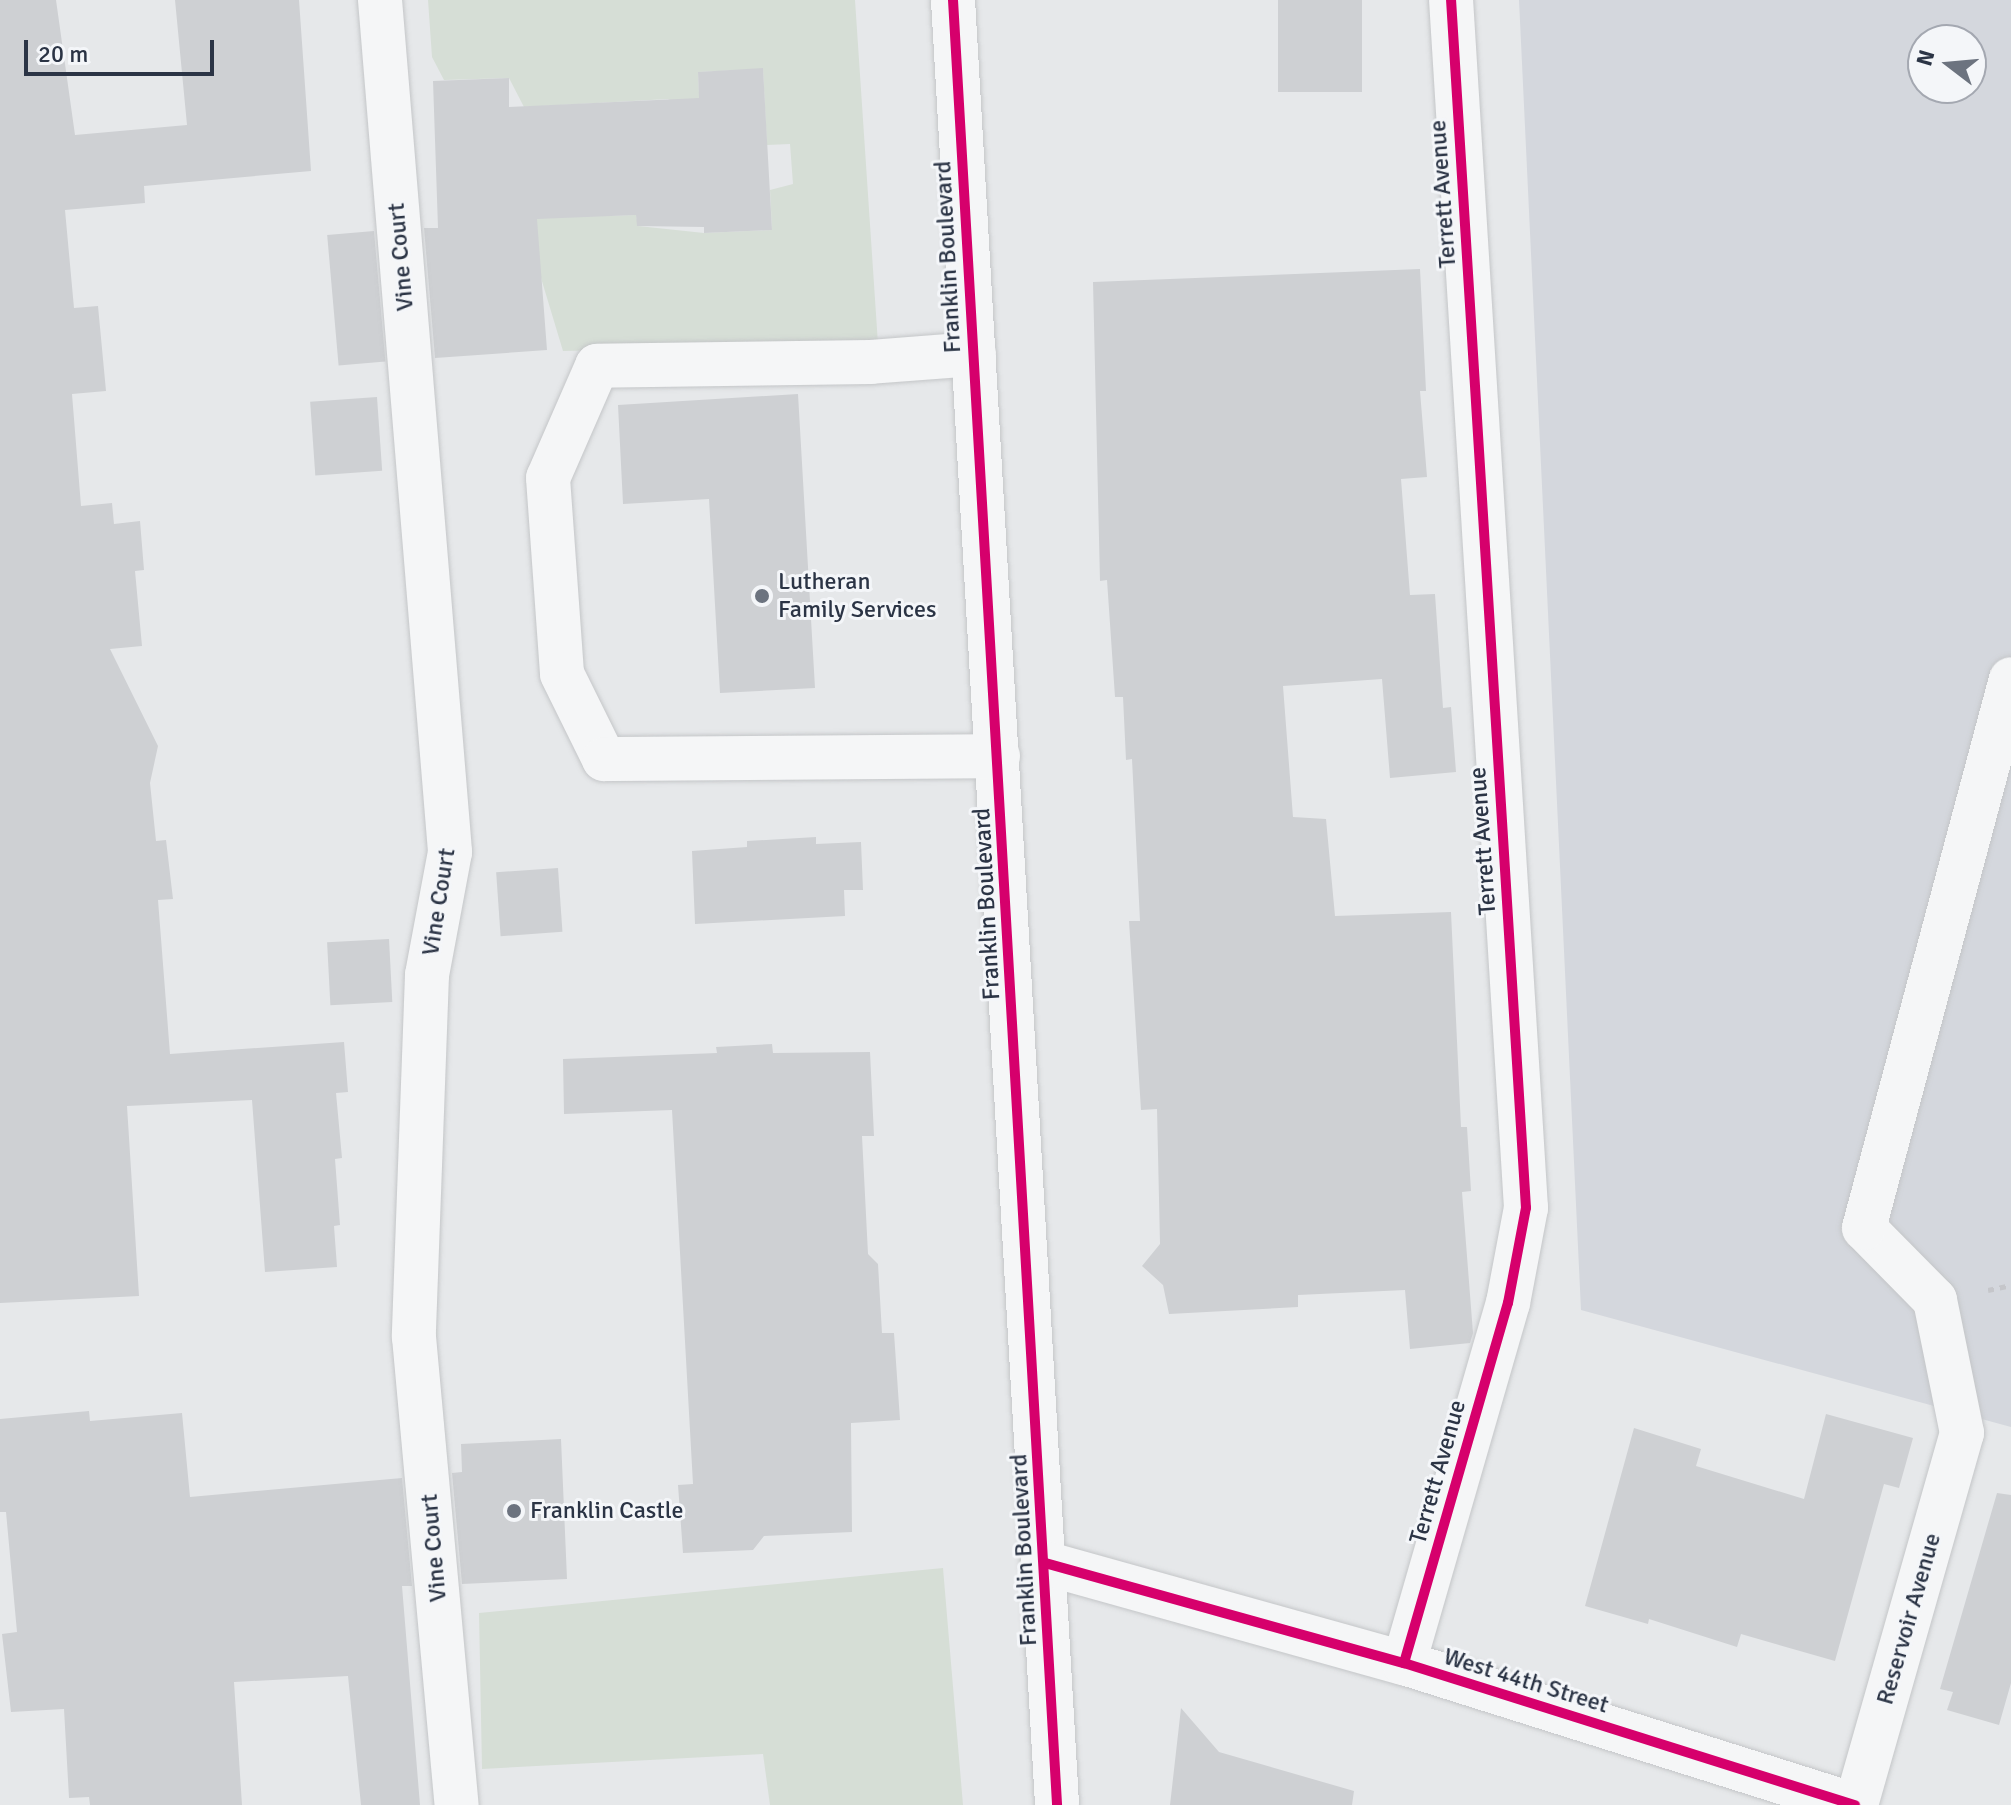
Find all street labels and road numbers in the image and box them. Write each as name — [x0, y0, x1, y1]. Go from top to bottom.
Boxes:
street label: Terrett Avenue — [1423, 119, 1463, 269]
street label: Franklin Boulevard — [929, 160, 967, 354]
street label: Vine Court — [382, 202, 420, 312]
street label: Terrett Avenue — [1463, 766, 1503, 916]
street label: Franklin Boulevard — [968, 807, 1006, 1001]
street label: Vine Court — [416, 846, 462, 958]
street label: Terrett Avenue — [1404, 1397, 1472, 1547]
street label: Franklin Boulevard — [1005, 1453, 1043, 1647]
street label: Vine Court — [415, 1493, 453, 1603]
street label: Reservoir Avenue — [1871, 1530, 1947, 1708]
street label: West 44th Street — [1440, 1642, 1612, 1720]

